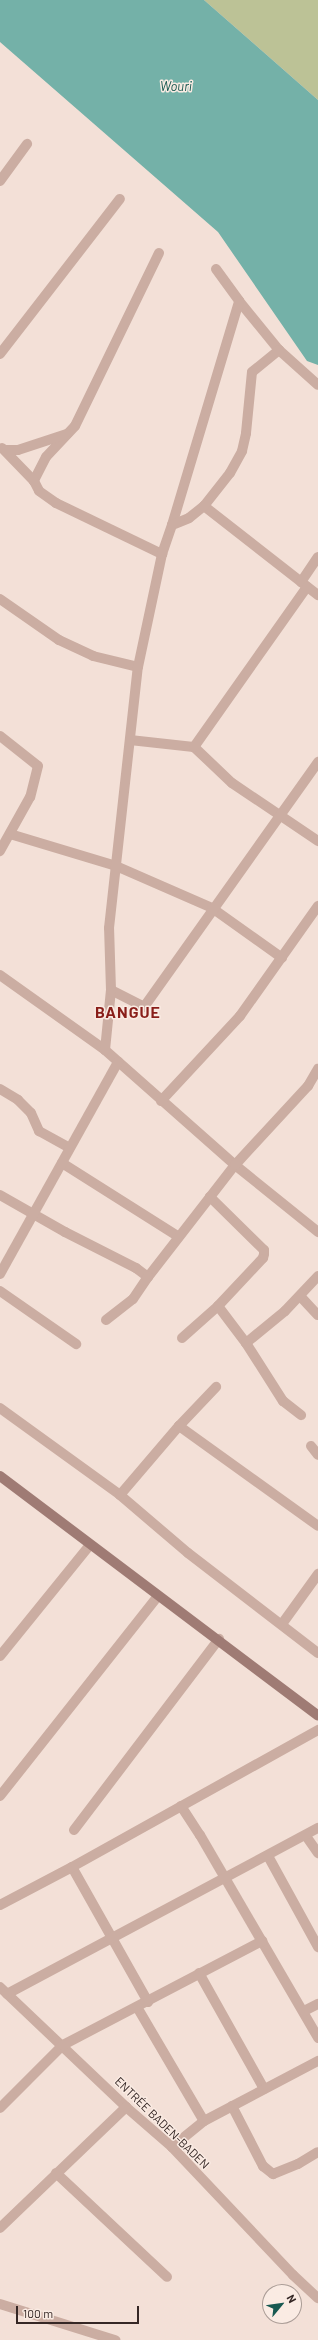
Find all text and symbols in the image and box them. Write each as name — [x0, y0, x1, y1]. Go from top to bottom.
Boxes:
water label: Wouri — [160, 78, 192, 94]
district label: BANGUE — [95, 1002, 161, 1022]
street label: ENTRÉE BADEN-BADEN — [112, 2074, 212, 2172]
north arrow — [262, 2284, 302, 2324]
text: N — [285, 2292, 300, 2305]
scale bar — [18, 2298, 141, 2324]
text: 100 m — [23, 2306, 53, 2320]

